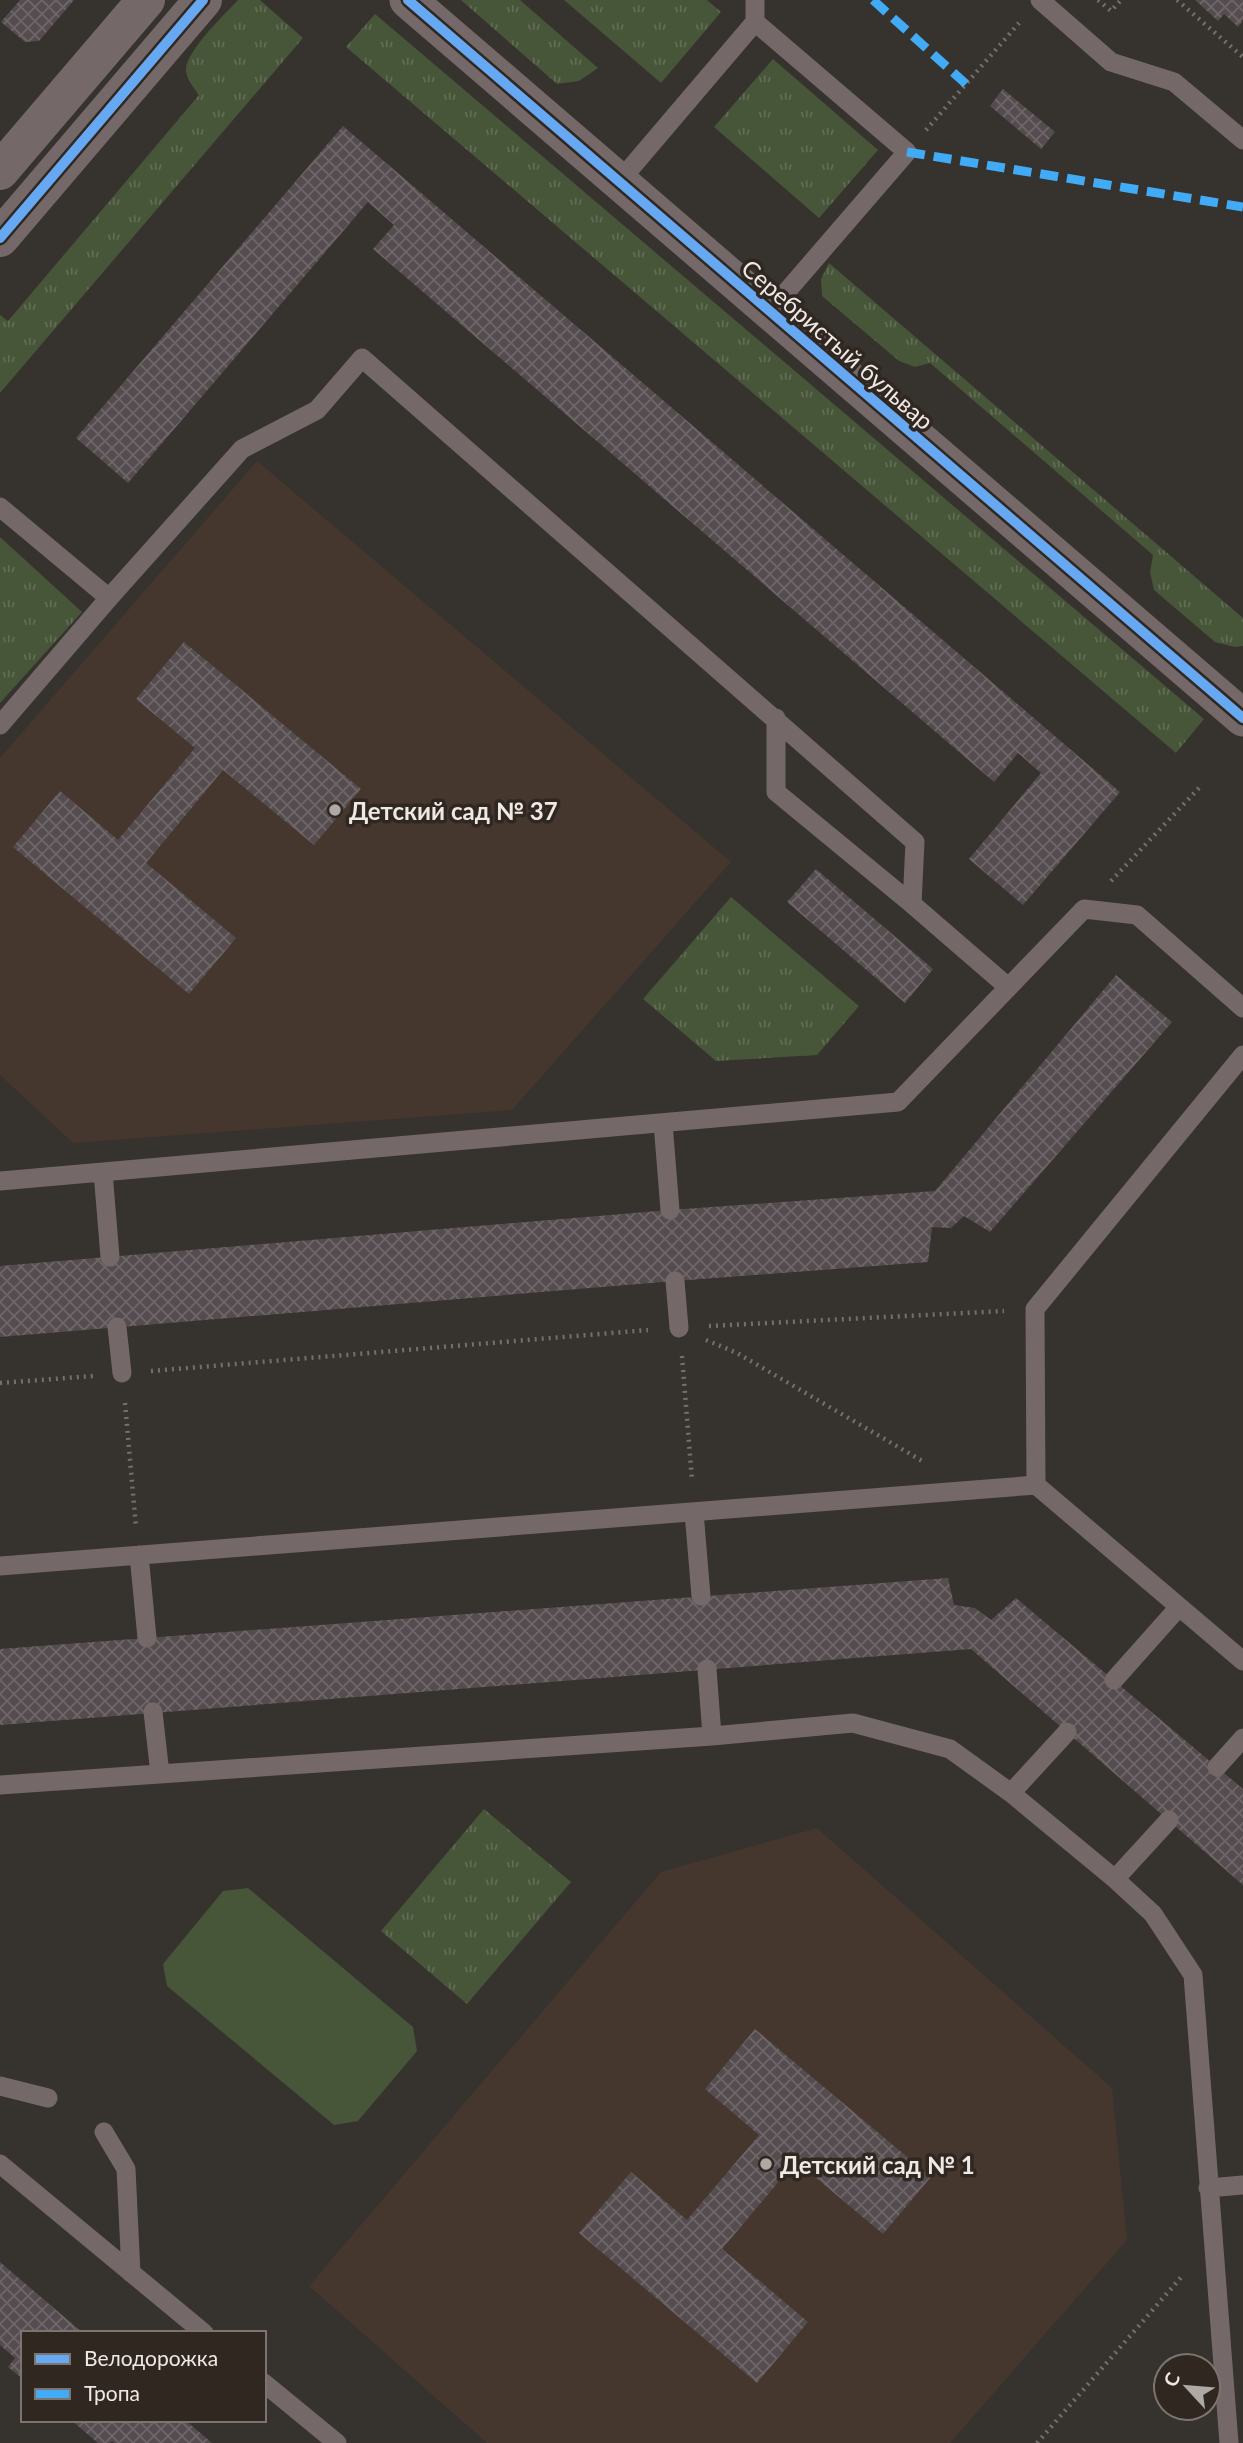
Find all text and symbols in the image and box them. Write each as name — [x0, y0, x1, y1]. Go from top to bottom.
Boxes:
street label: Серебристый бульвар — [736, 253, 940, 435]
place label: Детский сад № 37 — [349, 796, 558, 825]
marker: Детский сад № 37 — [327, 802, 343, 818]
place label: Детский сад № 1 — [780, 2150, 975, 2179]
marker: Детский сад № 1 — [758, 2156, 774, 2172]
legend — [21, 2331, 266, 2422]
text: Велодорожка — [84, 2345, 218, 2370]
north arrow — [1152, 2352, 1222, 2422]
text: С — [1158, 2368, 1185, 2390]
text: Тропа — [84, 2380, 140, 2405]

